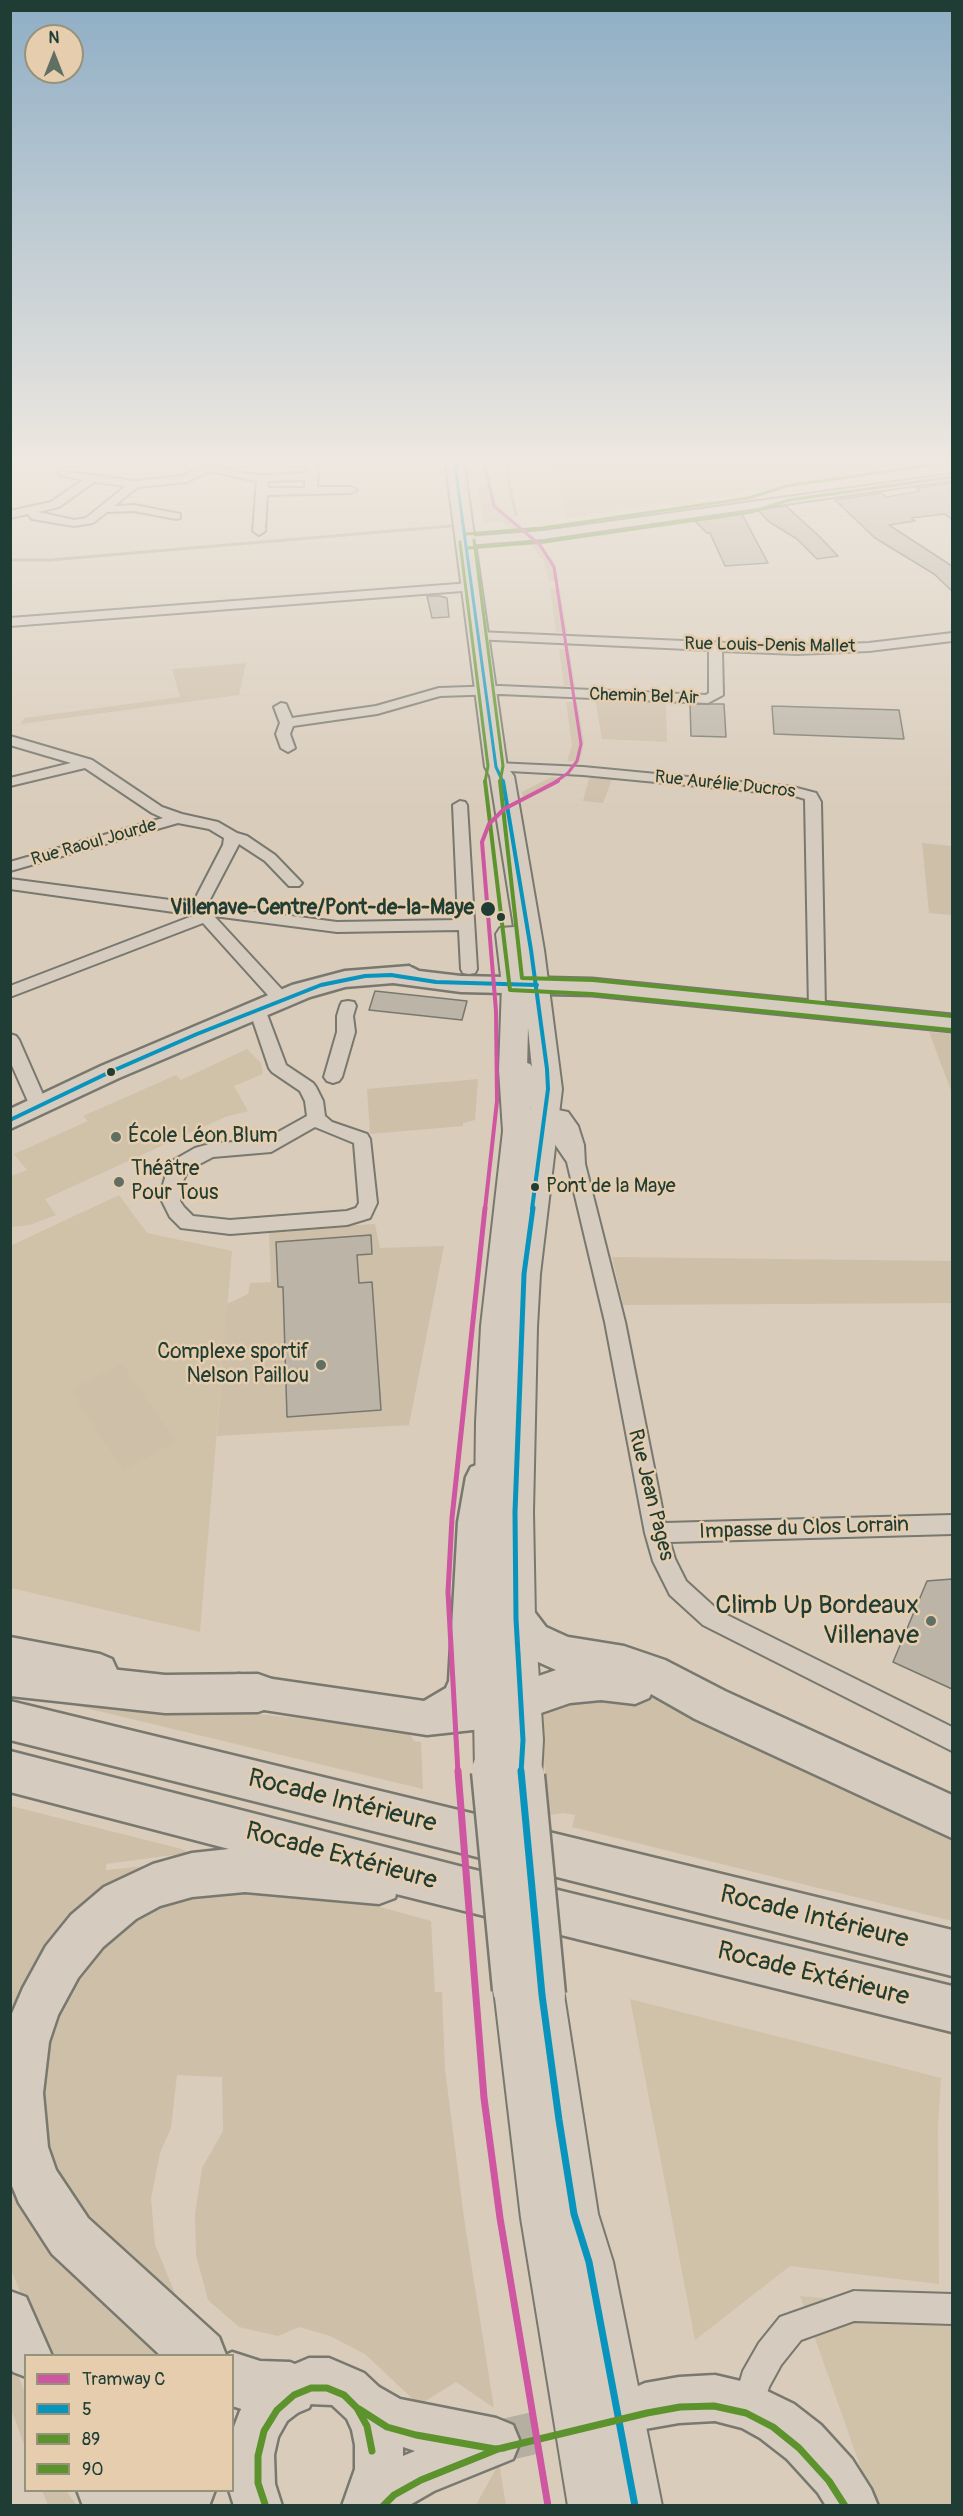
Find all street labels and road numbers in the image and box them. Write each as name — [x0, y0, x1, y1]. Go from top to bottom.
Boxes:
street label: Rue Louis-Denis Mallet — [684, 634, 856, 658]
street label: Chemin Bel Air — [589, 684, 699, 710]
street label: Rue Aurélie Ducros — [654, 767, 796, 803]
street label: Rue Raoul Jourde — [29, 815, 159, 871]
street label: Rue Jean Pages — [622, 1427, 678, 1563]
street label: Impasse du Clos Lorrain — [699, 1513, 909, 1545]
street label: Rocade Intérieure — [244, 1763, 440, 1841]
street label: Rocade Extérieure — [242, 1816, 440, 1898]
street label: Rocade Intérieure — [716, 1879, 912, 1957]
street label: Rocade Extérieure — [714, 1936, 912, 2014]

